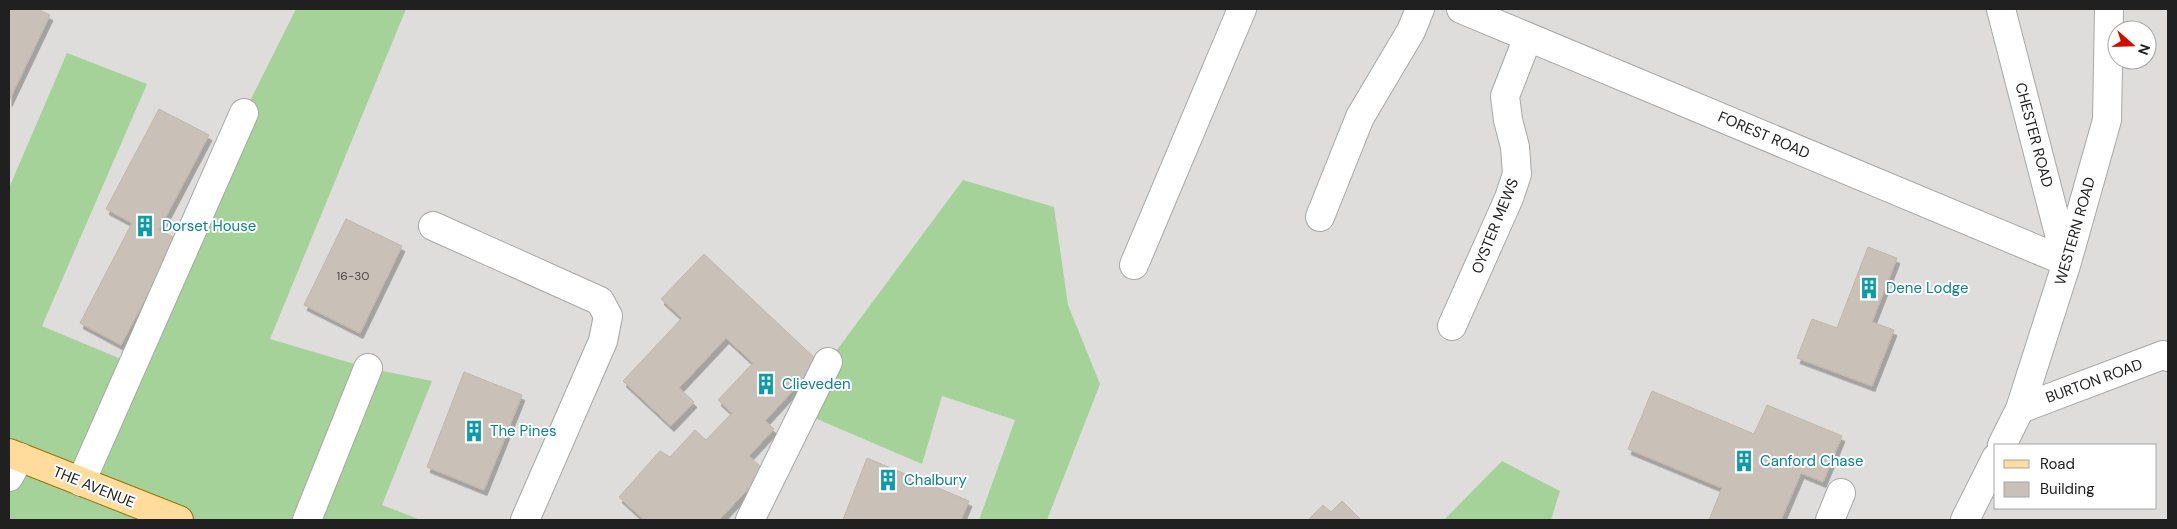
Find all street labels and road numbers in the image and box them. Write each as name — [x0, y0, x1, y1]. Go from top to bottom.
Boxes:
street label: CHESTER ROAD — [2010, 80, 2058, 190]
street label: FOREST ROAD — [1715, 107, 1813, 163]
street label: OYSTER MEWS — [1467, 175, 1523, 277]
street label: WESTERN ROAD — [2050, 175, 2100, 287]
street label: BURTON ROAD — [2043, 354, 2145, 408]
street label: THE AVENUE — [50, 461, 138, 513]

